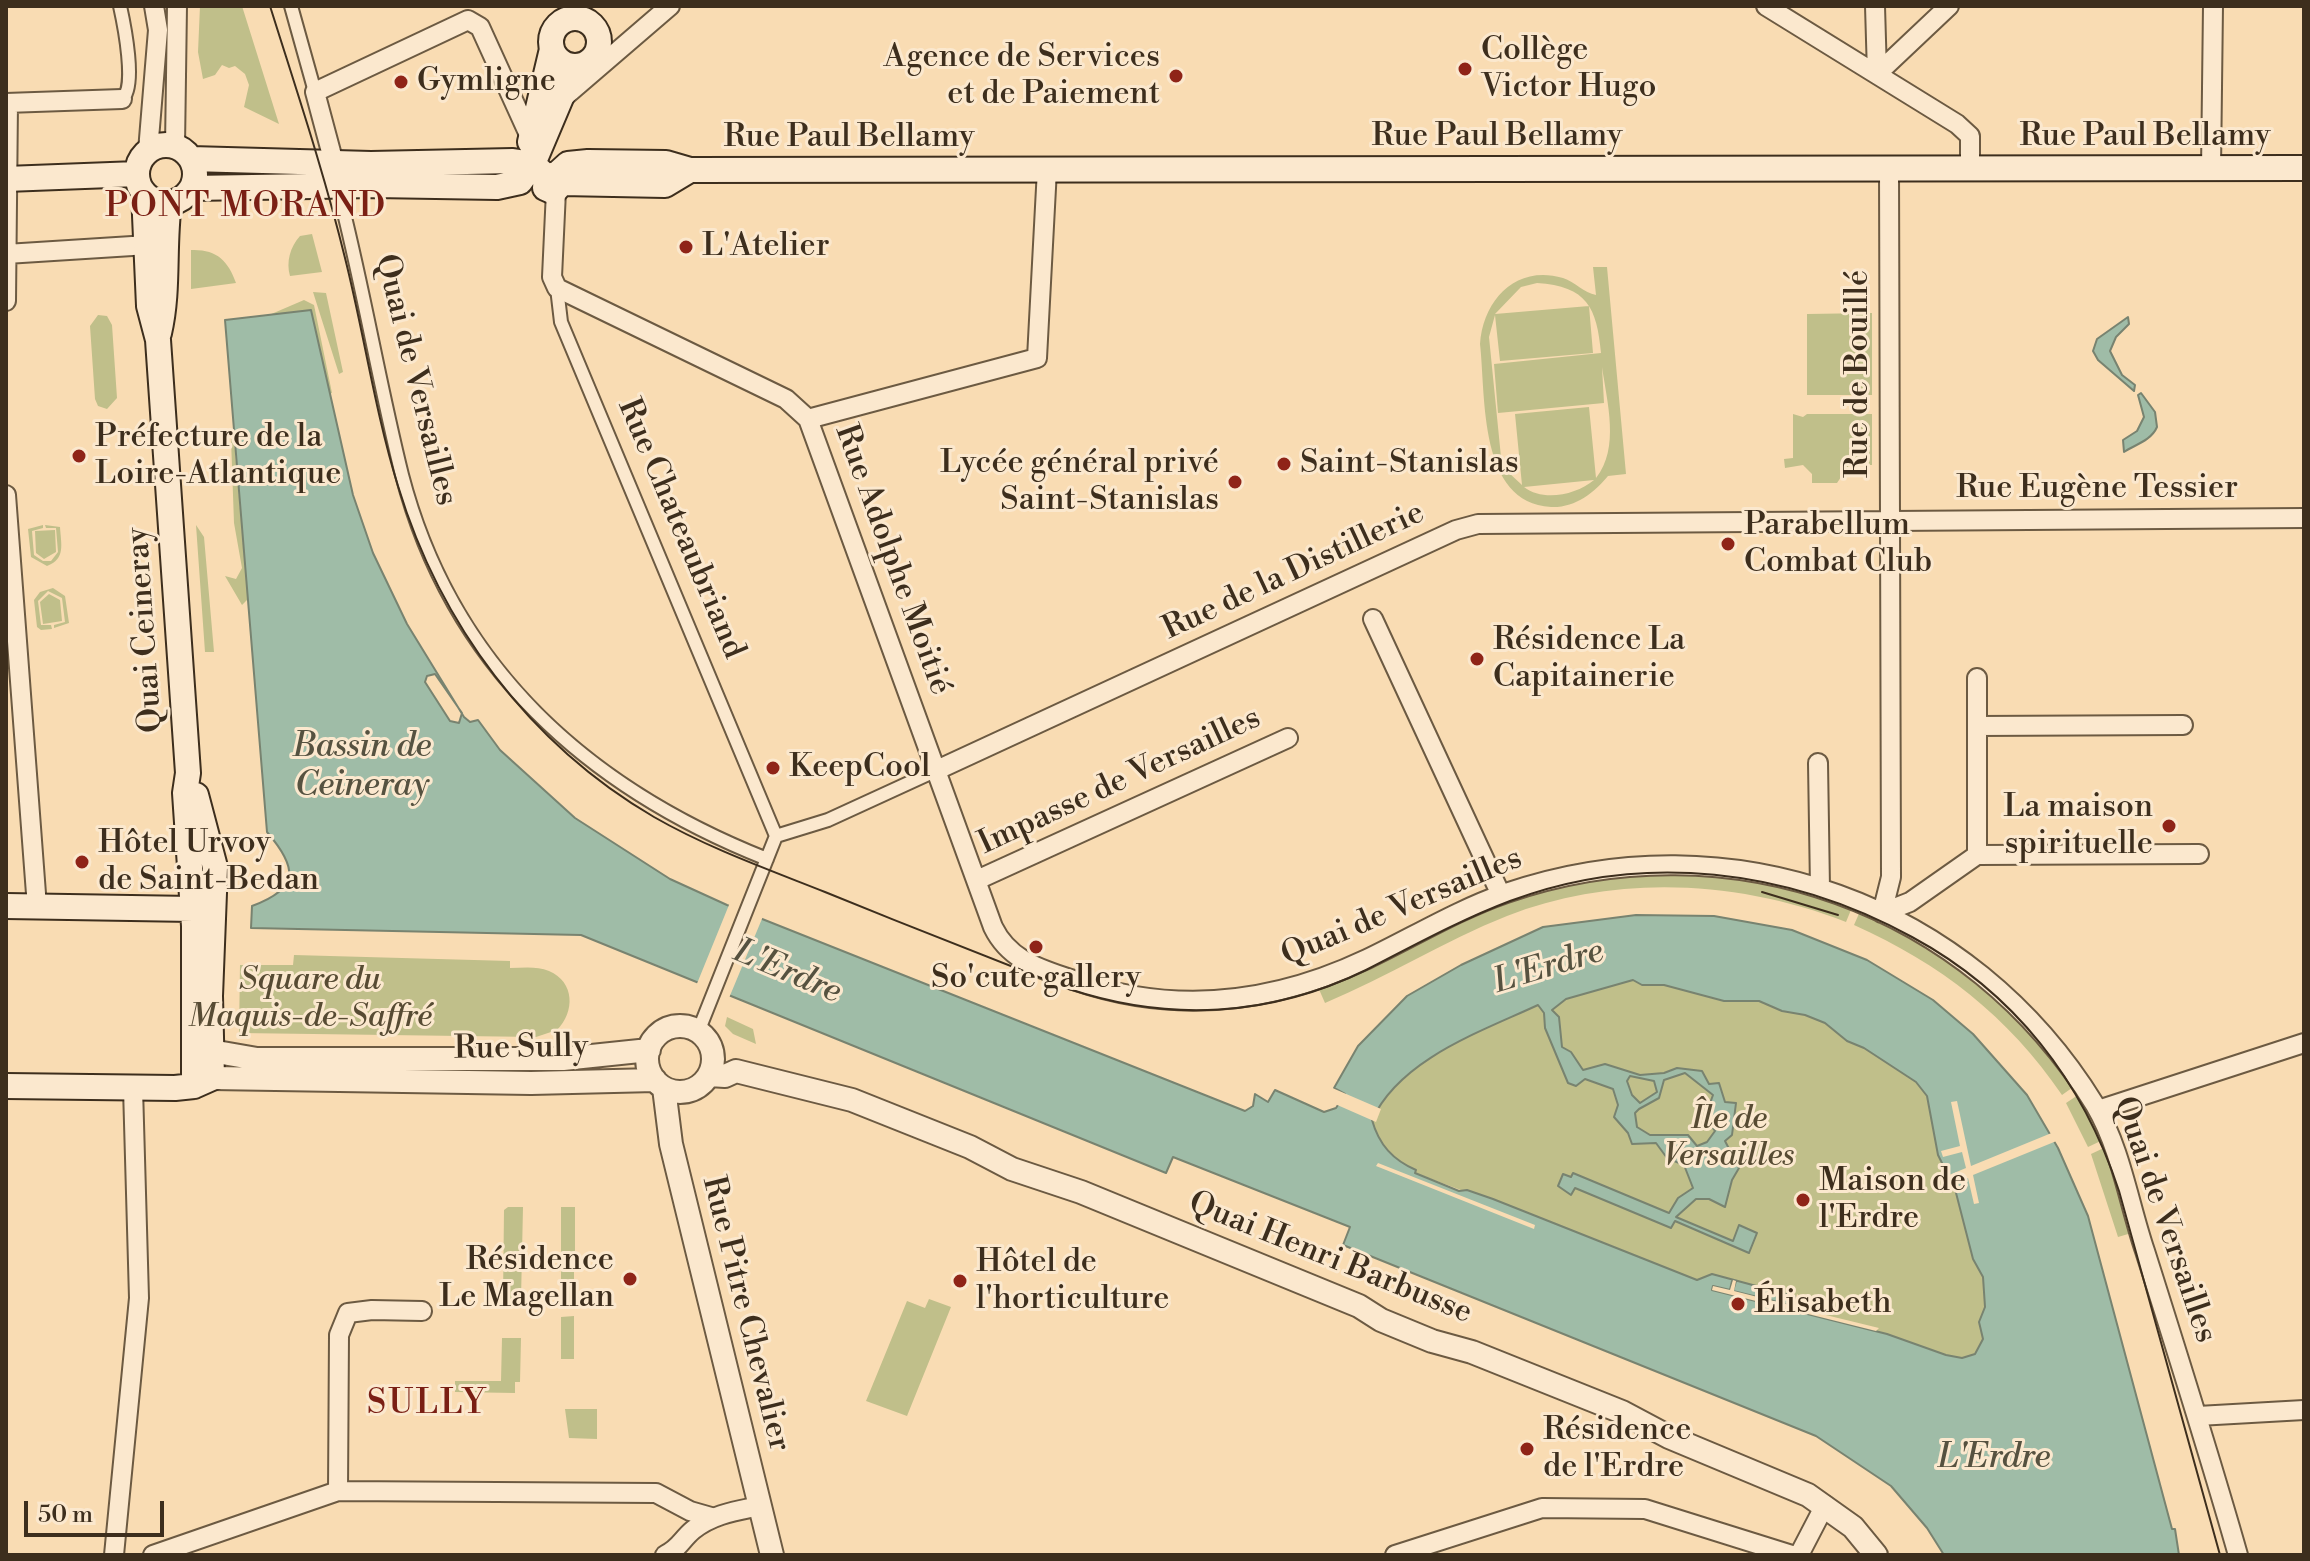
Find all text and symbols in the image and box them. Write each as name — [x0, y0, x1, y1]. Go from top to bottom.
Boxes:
place label: Collège Victor Hugo — [1481, 32, 1657, 107]
place label: Agence de Services et de Paiement — [883, 39, 1160, 114]
marker: Collège Victor Hugo — [1456, 60, 1474, 78]
place label: Gymligne — [417, 63, 556, 101]
marker: Agence de Services et de Paiement — [1167, 67, 1185, 85]
marker: Gymligne — [392, 73, 410, 91]
street label: Rue Paul Bellamy — [1372, 118, 1622, 156]
street label: Rue Paul Bellamy — [2020, 118, 2270, 156]
street label: Rue Paul Bellamy — [724, 119, 974, 157]
district label: PONT MORAND — [105, 188, 387, 228]
place label: L'Atelier — [702, 228, 830, 266]
marker: L'Atelier — [677, 238, 695, 256]
street label: Quai de Versailles — [365, 250, 465, 510]
street label: Rue de Bouillé — [1840, 270, 1878, 478]
street label: Rue Chateaubriand — [608, 393, 752, 665]
place label: Préfecture de la Loire-Atlantique — [95, 419, 341, 494]
street label: Rue Adolphe Moitié — [825, 420, 959, 700]
place label: Lycée général privé Saint-Stanislas — [940, 445, 1219, 520]
place label: Saint-Stanislas — [1300, 445, 1519, 483]
marker: Préfecture de la Loire-Atlantique — [70, 447, 88, 465]
marker: Saint-Stanislas — [1275, 455, 1293, 473]
street label: Rue Eugène Tessier — [1956, 470, 2238, 508]
marker: Lycée général privé Saint-Stanislas — [1226, 473, 1244, 491]
street label: Rue de la Distillerie — [1157, 495, 1431, 649]
place label: Parabellum Combat Club — [1744, 507, 1932, 582]
street label: Quai Ceineray — [120, 526, 172, 734]
marker: Parabellum Combat Club — [1719, 535, 1737, 553]
place label: Résidence La Capitainerie — [1493, 622, 1685, 697]
marker: Résidence La Capitainerie — [1468, 650, 1486, 668]
street label: Impasse de Versailles — [973, 700, 1267, 864]
water label: Bassin de Ceineray — [293, 728, 431, 808]
place label: KeepCool — [789, 749, 930, 787]
marker: KeepCool — [764, 759, 782, 777]
place label: La maison spirituelle — [2003, 789, 2153, 864]
marker: La maison spirituelle — [2160, 817, 2178, 835]
place label: Hôtel Urvoy de Saint-Bedan — [98, 825, 319, 900]
street label: Quai de Versailles — [1276, 840, 1528, 976]
marker: Hôtel Urvoy de Saint-Bedan — [73, 853, 91, 871]
water label: L'Erdre — [727, 932, 847, 1014]
water label: L'Erdre — [1489, 932, 1609, 1004]
marker: So'cute gallery — [1027, 938, 1045, 956]
place label: So'cute gallery — [931, 960, 1141, 998]
park label: Square du Maquis-de-Saffré — [188, 962, 432, 1037]
street label: Rue Sully — [454, 1029, 588, 1069]
street label: Quai de Versailles — [2104, 1092, 2224, 1348]
park label: Île de Versailles — [1664, 1101, 1794, 1176]
place label: Maison de l'Erdre — [1819, 1163, 1966, 1238]
street label: Rue Pitre Chevalier — [692, 1173, 798, 1455]
street label: Quai Henri Barbusse — [1183, 1185, 1477, 1333]
marker: Maison de l'Erdre — [1794, 1191, 1812, 1209]
place label: Résidence Le Magellan — [439, 1242, 614, 1317]
place label: Hôtel de l'horticulture — [976, 1244, 1169, 1319]
marker: Résidence Le Magellan — [621, 1270, 639, 1288]
marker: Hôtel de l'horticulture — [951, 1272, 969, 1290]
place label: Élisabeth — [1754, 1285, 1892, 1323]
marker: Élisabeth — [1729, 1295, 1747, 1313]
district label: SULLY — [367, 1385, 487, 1425]
place label: Résidence de l'Erdre — [1543, 1412, 1691, 1487]
water label: L'Erdre — [1938, 1439, 2050, 1479]
marker: Résidence de l'Erdre — [1518, 1440, 1536, 1458]
scale bar — [28, 1485, 168, 1535]
text: 50 m — [38, 1500, 93, 1530]

